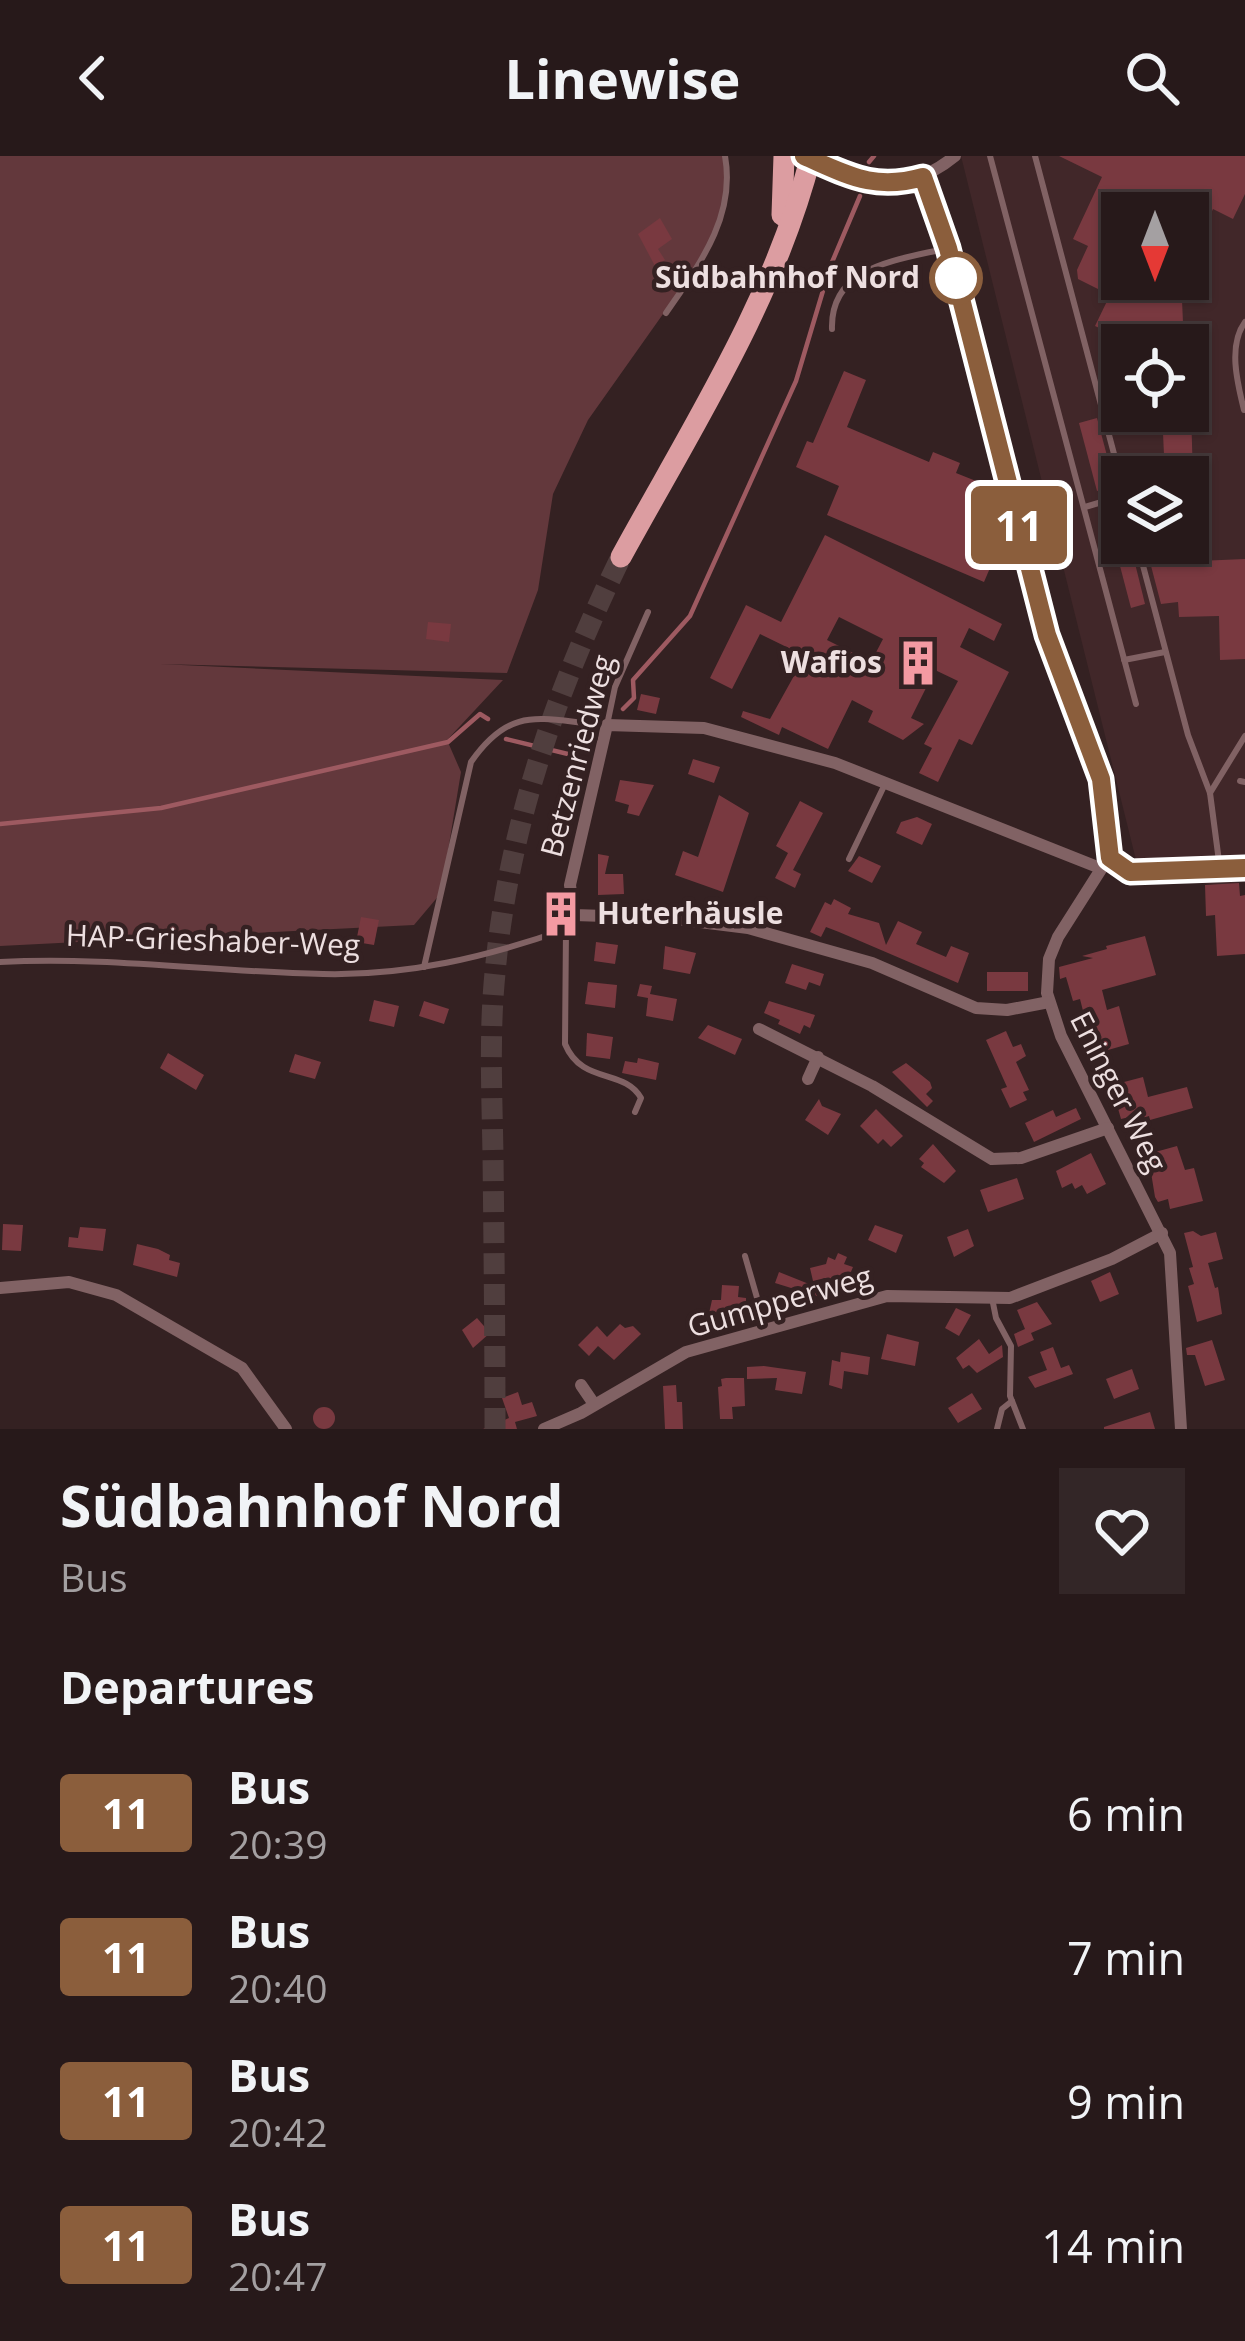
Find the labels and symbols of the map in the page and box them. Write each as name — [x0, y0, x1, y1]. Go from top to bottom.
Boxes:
north arrow — [1101, 192, 1209, 300]
marker: Südbahnhof Nord — [931, 253, 981, 303]
place label: Südbahnhof Nord — [655, 256, 920, 297]
line badge: 11 — [965, 486, 1073, 564]
building icon: Wafios — [893, 638, 943, 688]
place label: Wafios — [781, 641, 882, 682]
street label: Betzenriedweg — [530, 650, 623, 861]
building icon: Huterhäusle — [536, 889, 586, 939]
place label: Huterhäusle — [597, 892, 783, 933]
street label: HAP-Grieshaber-Weg — [65, 914, 361, 965]
street label: Eninger Weg — [1061, 1004, 1177, 1179]
street label: Gumpperweg — [683, 1255, 877, 1346]

